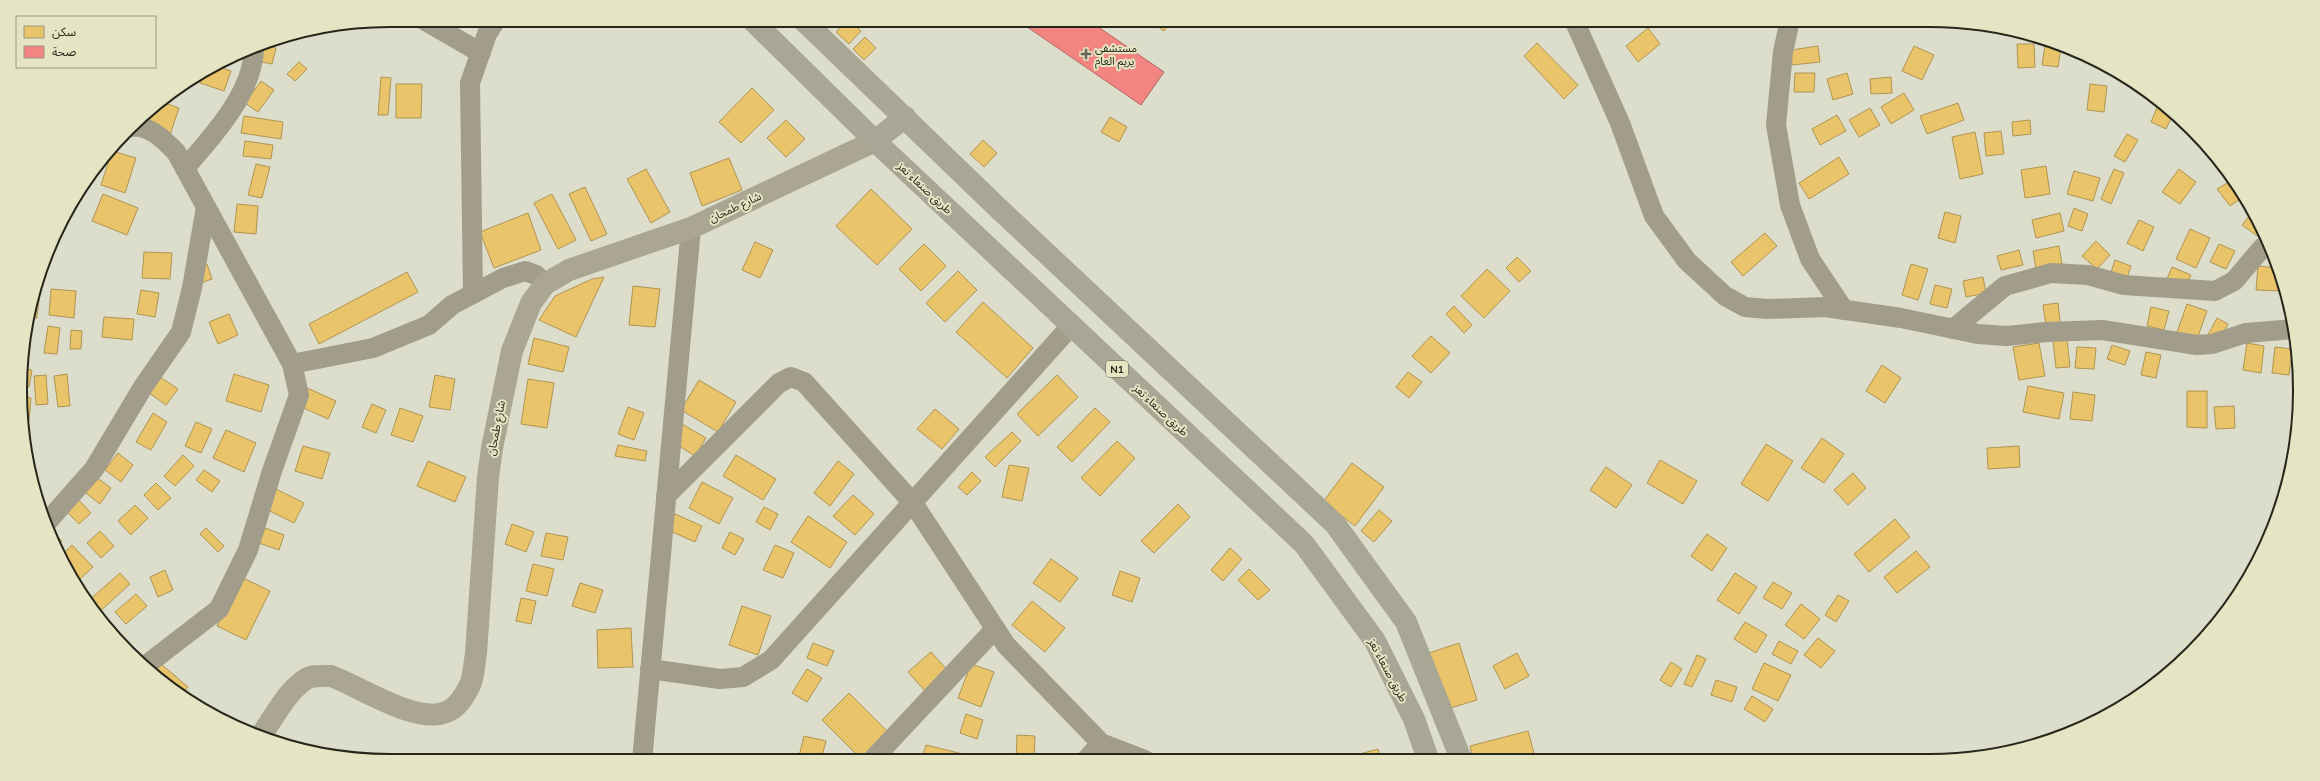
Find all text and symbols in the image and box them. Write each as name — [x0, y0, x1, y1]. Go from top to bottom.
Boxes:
legend — [16, 16, 156, 68]
text: سكن — [52, 24, 76, 39]
place label: مستشفى يريم العام — [1095, 41, 1137, 70]
text: صحة — [52, 44, 76, 59]
marker: مستشفى يريم العام — [1080, 48, 1092, 60]
street label: طريق صنعاء تعز — [894, 158, 955, 217]
street label: شارع طمحان — [707, 189, 764, 226]
road number: N1 — [1106, 361, 1128, 377]
street label: طريق صنعاء تعز — [1130, 380, 1191, 439]
street label: شارع طمحان — [484, 399, 509, 457]
street label: طريق صنعاء تعز — [1365, 635, 1411, 704]

